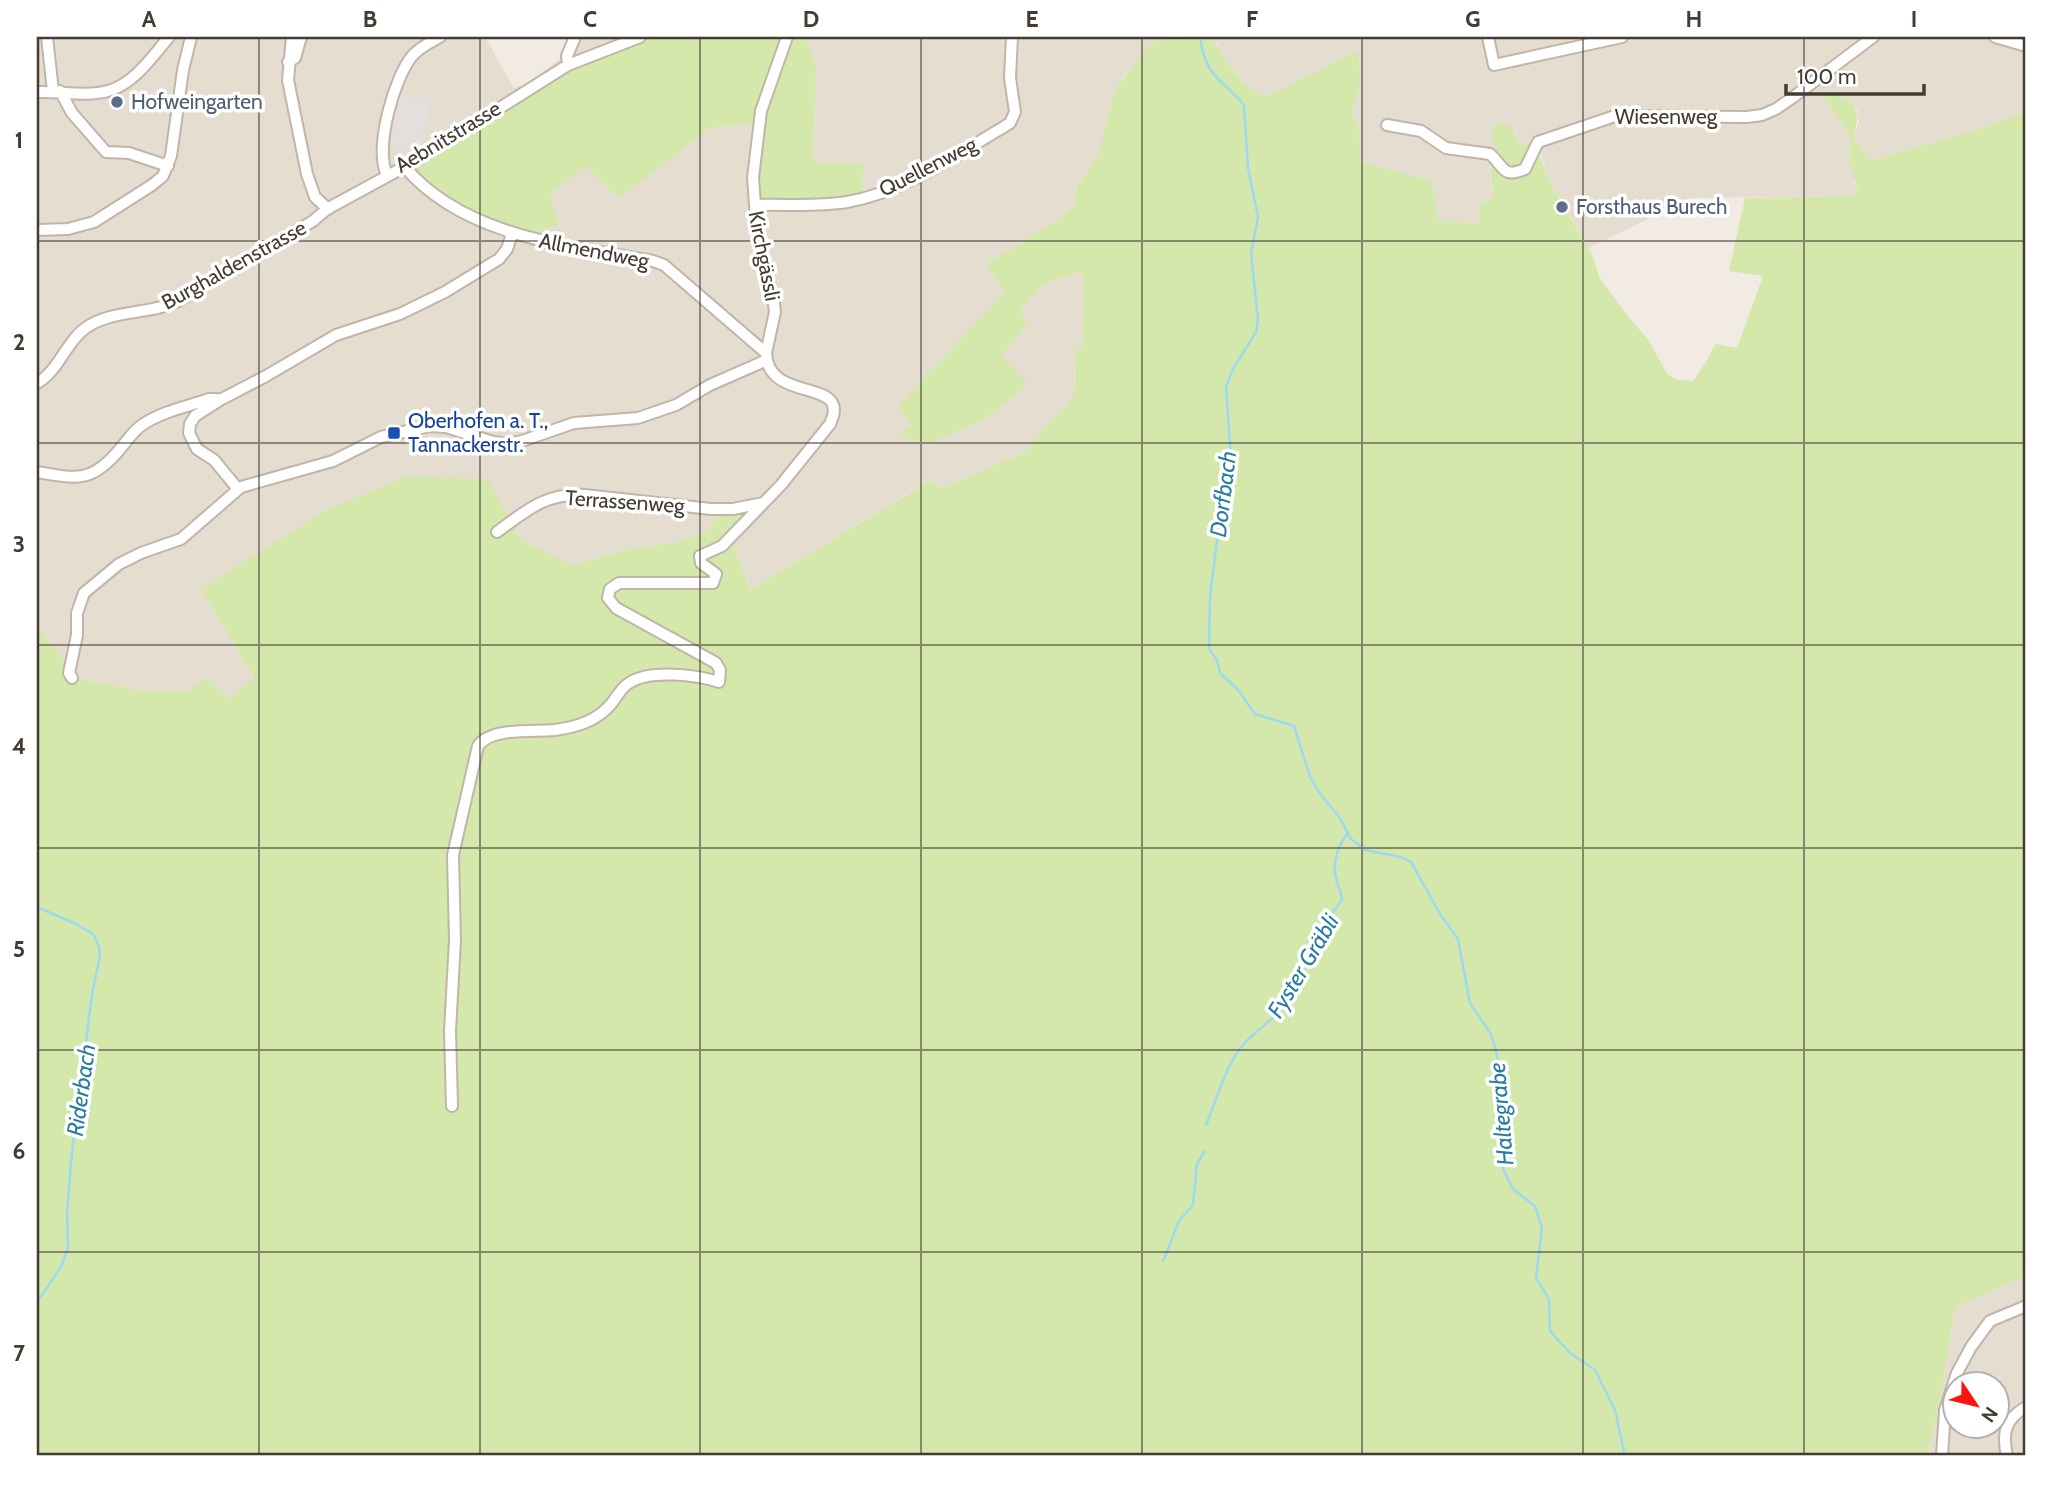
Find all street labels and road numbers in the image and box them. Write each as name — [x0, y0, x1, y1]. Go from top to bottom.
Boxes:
street label: Aebnitstrasse — [390, 95, 505, 178]
street label: Wiesenweg — [1615, 104, 1718, 129]
street label: Quellenweg — [875, 131, 981, 202]
street label: Kirchgässli — [743, 209, 785, 303]
street label: Burghaldenstrasse — [157, 214, 311, 315]
street label: Allmendweg — [537, 228, 652, 274]
street label: Terrassenweg — [565, 485, 686, 518]

